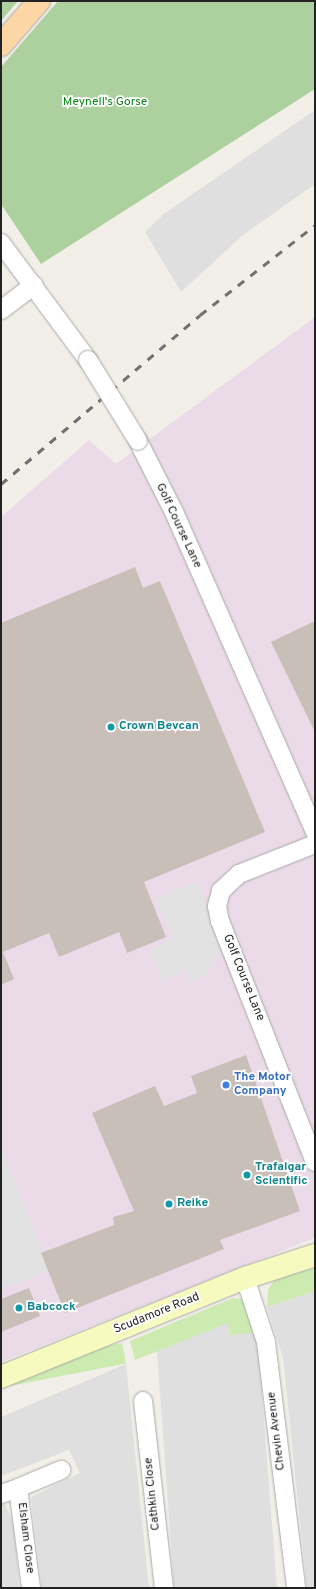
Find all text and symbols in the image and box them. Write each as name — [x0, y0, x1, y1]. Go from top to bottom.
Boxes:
park label: Meynell's Gorse — [63, 96, 147, 110]
street label: Golf Course Lane — [152, 481, 204, 571]
place label: Crown Bevcan — [119, 720, 199, 734]
marker: Crown Bevcan — [106, 722, 116, 732]
street label: Golf Course Lane — [219, 933, 267, 1023]
place label: The Motor Company — [234, 1071, 291, 1099]
marker: The Motor Company — [221, 1080, 231, 1090]
place label: Trafalgar Scientific — [255, 1161, 308, 1189]
marker: Trafalgar Scientific — [242, 1170, 252, 1180]
place label: Reike — [177, 1197, 208, 1211]
marker: Reike — [164, 1199, 174, 1209]
street label: Scudamore Road — [112, 1290, 202, 1338]
place label: Babcock — [27, 1301, 76, 1315]
marker: Babcock — [14, 1303, 24, 1313]
street label: Chevin Avenue — [265, 1391, 289, 1471]
street label: Cathkin Close — [142, 1457, 164, 1531]
street label: Elsham Close — [13, 1502, 37, 1574]

